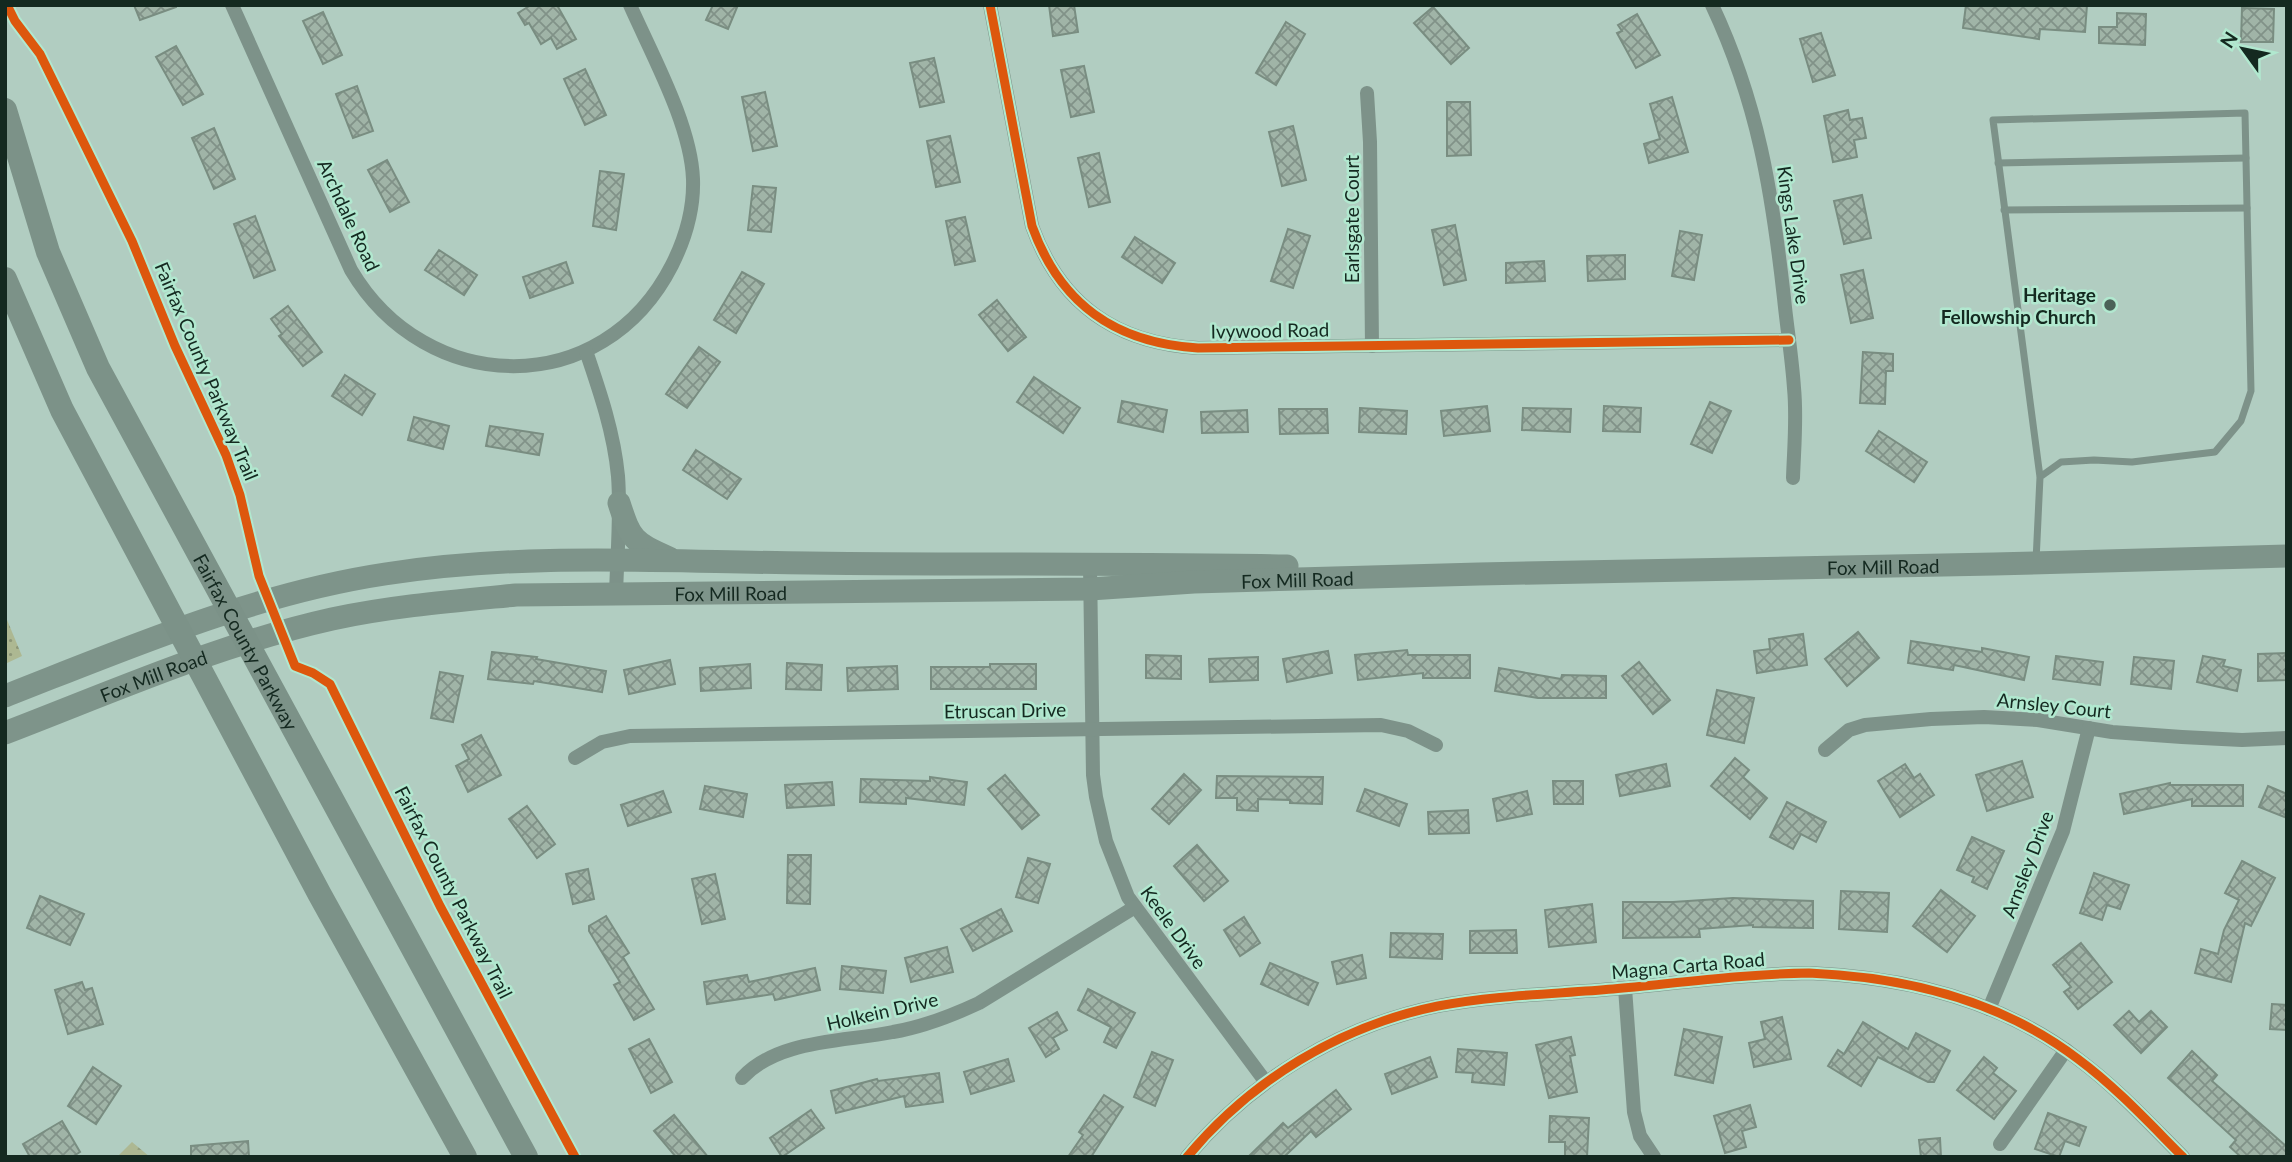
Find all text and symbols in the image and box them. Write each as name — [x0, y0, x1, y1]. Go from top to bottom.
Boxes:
north arrow — [2208, 14, 2278, 84]
text: N — [2215, 27, 2242, 52]
street label: Archdale Road — [313, 155, 385, 275]
street label: Earlsgate Court — [1340, 155, 1363, 283]
street label: Kings Lake Drive — [1773, 164, 1815, 306]
street label: Fairfax County Parkway Trail — [150, 258, 264, 484]
place label: Heritage Fellowship Church — [1941, 283, 2096, 328]
marker: Heritage Fellowship Church — [2102, 297, 2118, 313]
street label: Ivywood Road — [1210, 317, 1330, 343]
street label: Fairfax County Parkway — [189, 550, 304, 734]
street label: Fox Mill Road — [1827, 554, 1940, 579]
street label: Fox Mill Road — [1241, 566, 1354, 592]
street label: Fox Mill Road — [674, 581, 787, 605]
street label: Fox Mill Road — [96, 645, 210, 706]
street label: Arnsley Court — [1996, 688, 2112, 722]
street label: Etruscan Drive — [944, 697, 1066, 723]
street label: Fairfax County Parkway Trail — [390, 782, 518, 1002]
street label: Arnsley Drive — [1996, 807, 2058, 921]
street label: Keele Drive — [1136, 881, 1212, 973]
street label: Magna Carta Road — [1610, 947, 1766, 983]
street label: Holkein Drive — [824, 987, 940, 1035]

